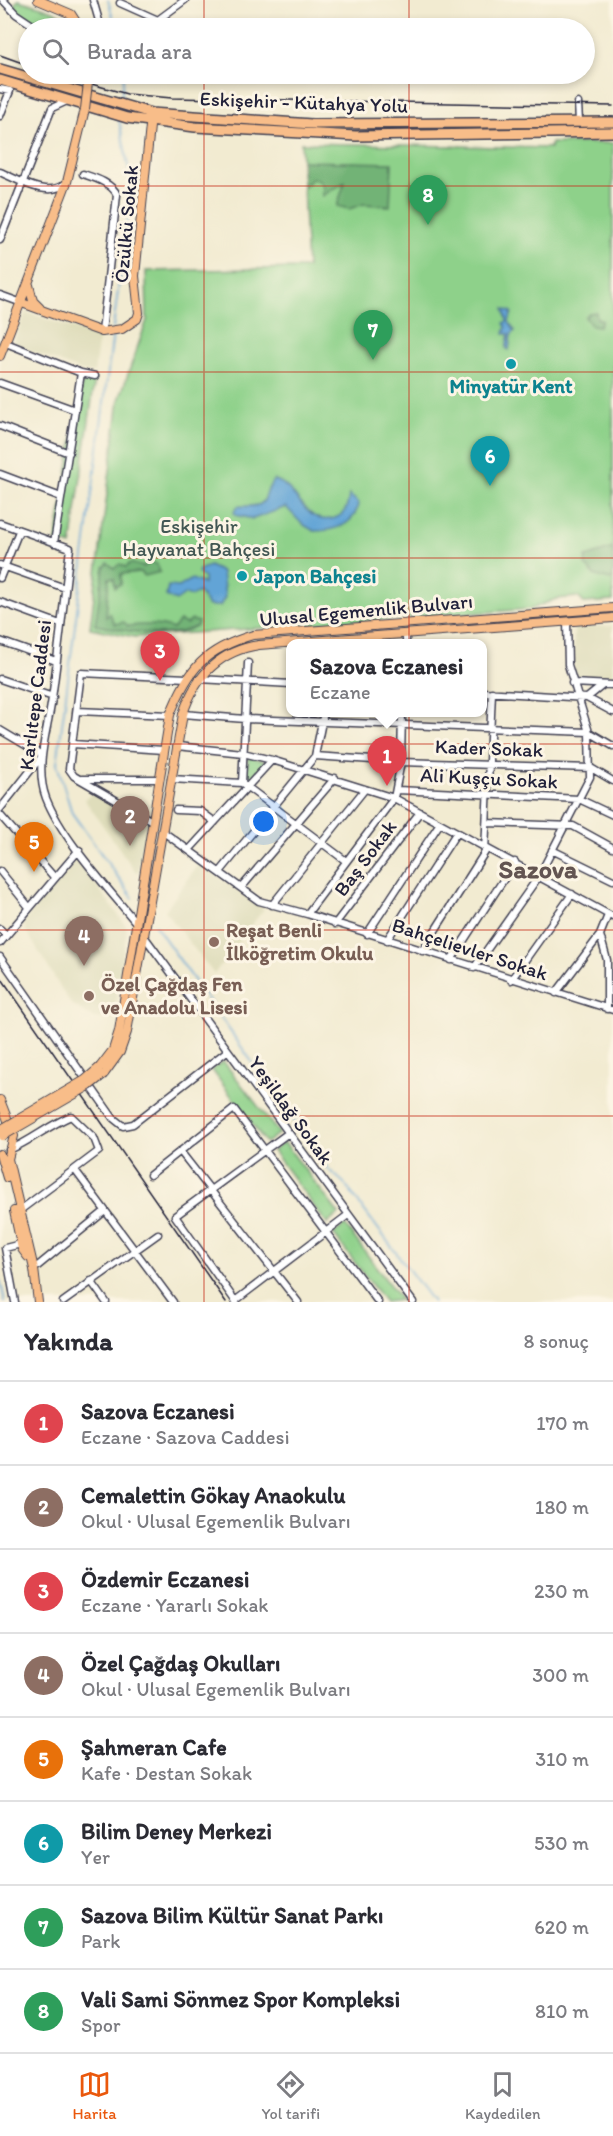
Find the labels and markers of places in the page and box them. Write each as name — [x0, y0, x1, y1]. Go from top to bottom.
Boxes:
pin: 8 — [408, 176, 448, 225]
pin: 7 — [354, 310, 392, 360]
marker: Minyatür Kent — [504, 357, 518, 371]
place label: Minyatür Kent — [450, 374, 573, 399]
pin: 6 — [470, 436, 510, 486]
place label: Japon Bahçesi — [253, 564, 376, 589]
marker: Japon Bahçesi — [235, 569, 249, 583]
pin: 3 — [140, 632, 180, 681]
pin: 1 — [368, 736, 406, 786]
pin: 2 — [110, 796, 150, 846]
pin: 5 — [15, 822, 54, 872]
pin: 4 — [64, 916, 104, 966]
place label: Reşat Benli İlköğretim Okulu — [226, 918, 373, 966]
marker: Reşat Benli İlköğretim Okulu — [207, 935, 221, 949]
place label: Özel Çağdaş Fen ve Anadolu Lisesi — [101, 972, 248, 1019]
marker: Özel Çağdaş Fen ve Anadolu Lisesi — [82, 989, 96, 1003]

